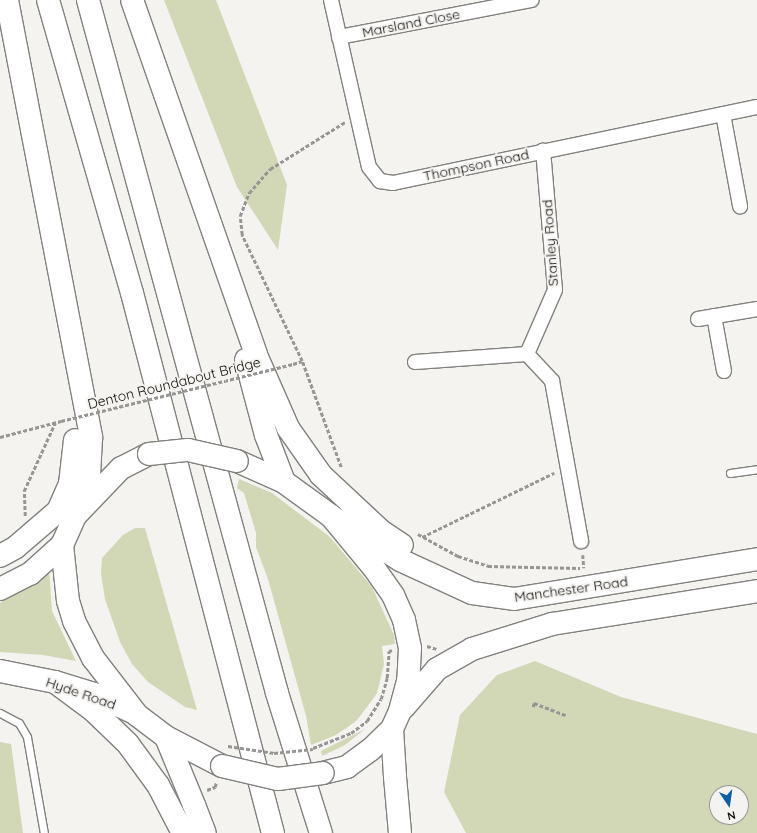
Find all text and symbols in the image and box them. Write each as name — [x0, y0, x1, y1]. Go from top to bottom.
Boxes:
street label: Marsland Close — [361, 5, 461, 41]
street label: Thompson Road — [422, 146, 530, 184]
street label: Stanley Road — [539, 199, 561, 287]
street label: Denton Roundabout Bridge — [86, 353, 262, 413]
street label: Manchester Road — [513, 573, 629, 605]
street label: Hyde Road — [44, 673, 118, 713]
north arrow — [709, 785, 749, 825]
text: N — [726, 808, 737, 823]

